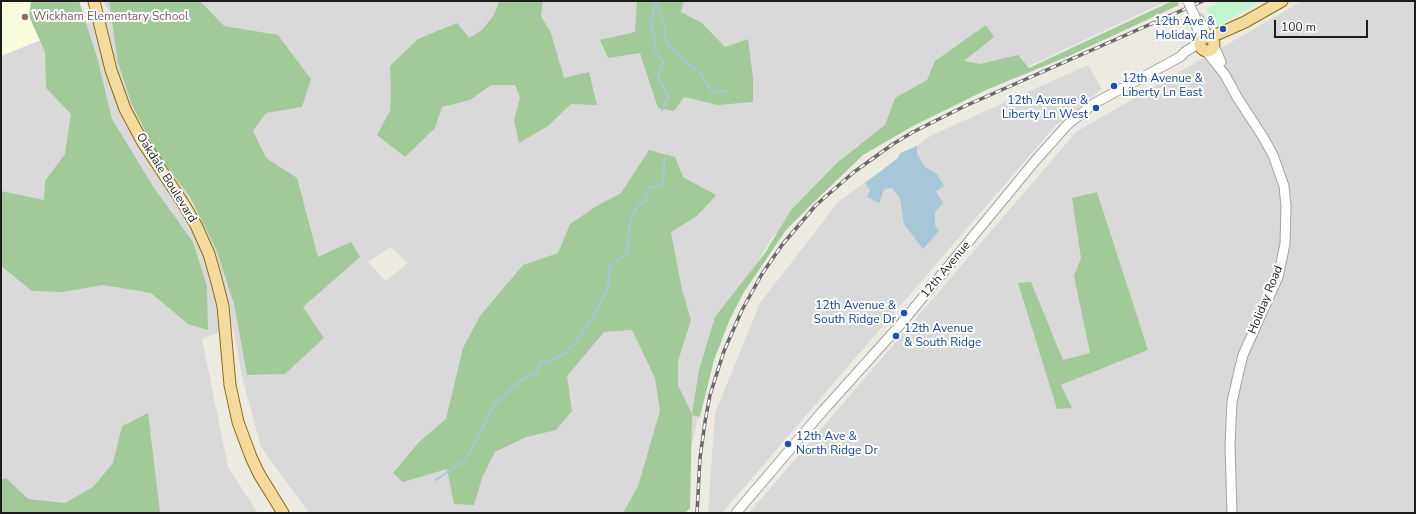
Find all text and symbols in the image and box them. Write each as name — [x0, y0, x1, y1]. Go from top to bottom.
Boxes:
place label: Wickham Elementary School — [33, 10, 189, 24]
marker: Wickham Elementary School — [20, 12, 30, 22]
scale bar — [1276, 12, 1370, 38]
place label: 12th Ave & Holiday Rd — [1154, 15, 1215, 43]
text: 100 m — [1281, 19, 1316, 35]
marker: 12th Ave & Holiday Rd — [1218, 24, 1228, 34]
place label: 12th Avenue & Liberty Ln East — [1122, 72, 1203, 100]
marker: 12th Avenue & Liberty Ln East — [1109, 81, 1119, 91]
place label: 12th Avenue & Liberty Ln West — [1002, 94, 1088, 122]
marker: 12th Avenue & Liberty Ln West — [1091, 103, 1101, 113]
street label: Oakdale Boulevard — [133, 131, 199, 225]
street label: 12th Avenue — [918, 239, 974, 301]
street label: Holiday Road — [1246, 264, 1286, 336]
place label: 12th Avenue & South Ridge Dr — [814, 299, 896, 327]
marker: 12th Avenue & South Ridge Dr — [899, 308, 909, 318]
place label: 12th Avenue & South Ridge — [904, 322, 982, 350]
marker: 12th Avenue & South Ridge — [891, 331, 901, 341]
place label: 12th Ave & North Ridge Dr — [796, 430, 878, 458]
marker: 12th Ave & North Ridge Dr — [783, 439, 793, 449]

